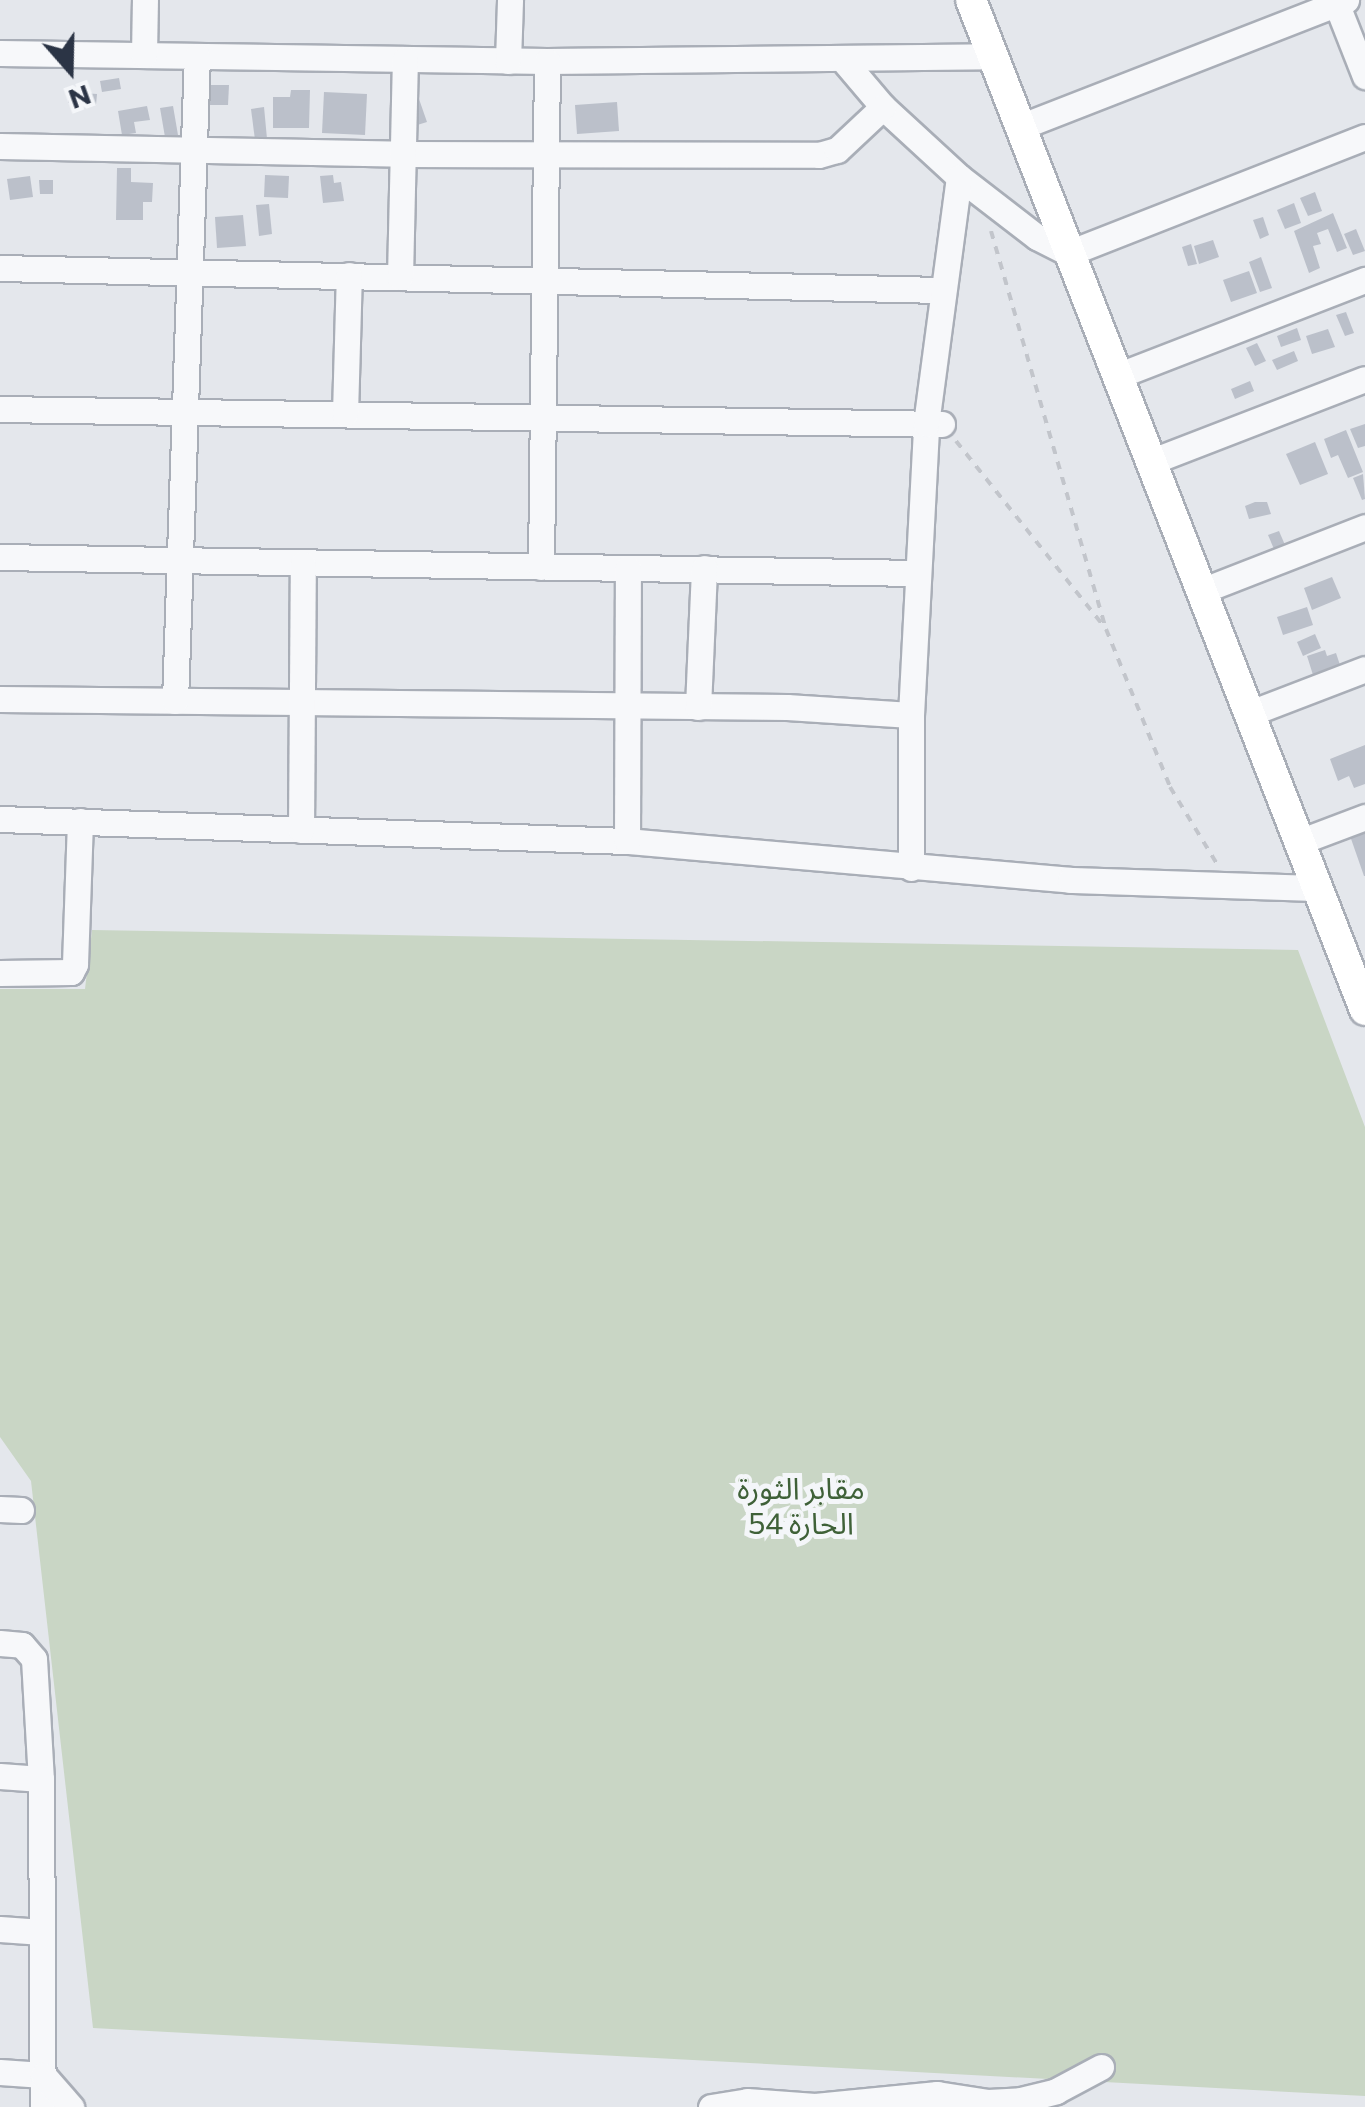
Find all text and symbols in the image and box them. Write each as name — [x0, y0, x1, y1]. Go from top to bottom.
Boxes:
north arrow — [20, 20, 120, 120]
text: N — [65, 79, 96, 118]
park label: مقابر الثورة الحارة 54 — [737, 1469, 865, 1540]

